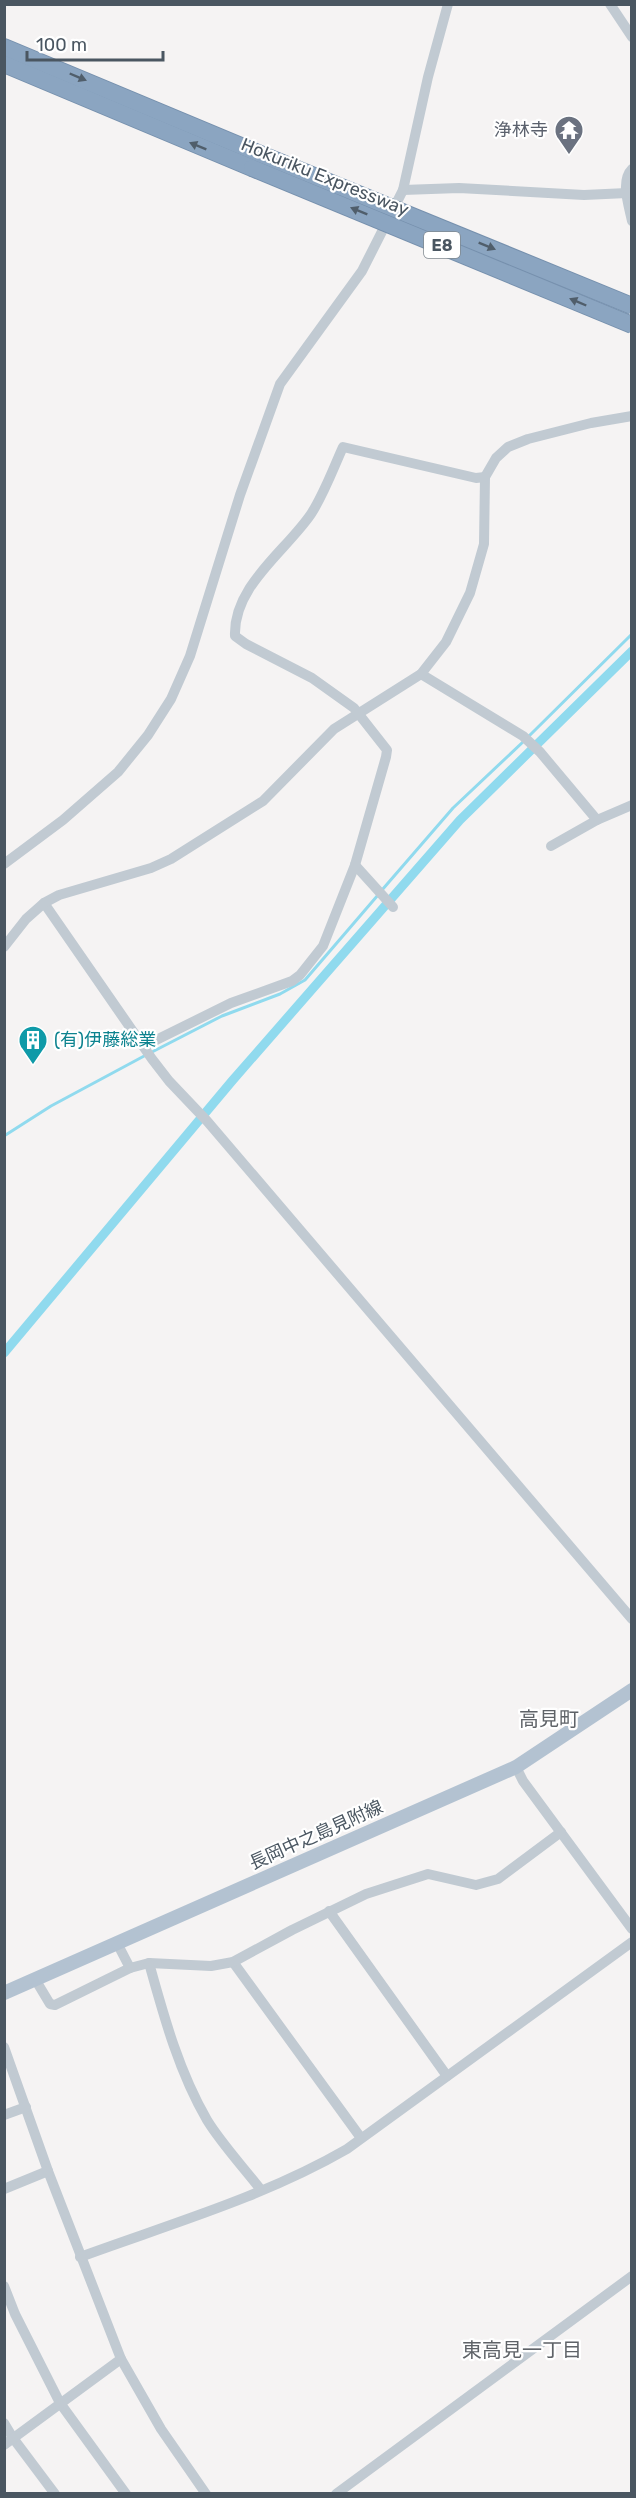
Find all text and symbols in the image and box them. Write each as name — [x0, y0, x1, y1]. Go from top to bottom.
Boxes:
scale bar — [27, 24, 164, 62]
text: 100 m — [36, 34, 87, 56]
one-way arrow — [69, 73, 87, 83]
temple icon: 浄林寺 — [553, 114, 585, 156]
place label: 浄林寺 — [494, 119, 548, 141]
street label: Hokuriku Expressway — [238, 133, 412, 221]
one-way arrow — [188, 141, 206, 151]
one-way arrow — [349, 206, 367, 216]
road number: E8 — [424, 232, 460, 258]
one-way arrow — [479, 242, 497, 252]
one-way arrow — [568, 297, 586, 307]
building icon: (有)伊藤総業 — [17, 1024, 49, 1066]
place label: (有)伊藤総業 — [54, 1029, 156, 1051]
district label: 高見町 — [519, 1707, 579, 1731]
street label: 長岡中之島見附線 — [246, 1796, 386, 1874]
district label: 東高見一丁目 — [462, 2338, 582, 2362]

